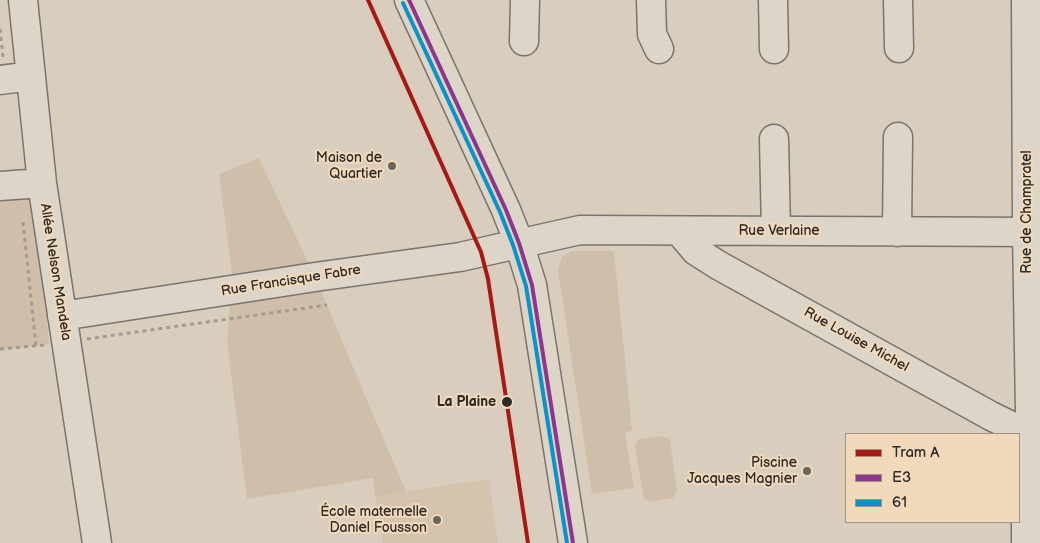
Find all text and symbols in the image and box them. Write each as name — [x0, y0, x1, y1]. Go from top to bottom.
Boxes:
place label: Maison de Quartier — [316, 150, 382, 182]
street label: Rue de Champratel — [1019, 150, 1035, 274]
marker: Maison de Quartier — [386, 160, 398, 172]
street label: Allée Nelson Mandela — [36, 202, 74, 342]
street label: Rue Verlaine — [738, 223, 820, 239]
street label: Rue Francisque Fabre — [220, 262, 362, 300]
street label: Rue Louise Michel — [801, 304, 911, 376]
place label: La Plaine — [437, 394, 496, 410]
marker: La Plaine — [500, 395, 514, 409]
legend — [845, 433, 1020, 523]
text: Tram A — [892, 443, 940, 462]
place label: Piscine Jacques Magnier — [687, 455, 797, 488]
marker: Piscine Jacques Magnier — [801, 465, 813, 477]
text: E3 — [892, 468, 911, 487]
text: 61 — [892, 493, 907, 512]
place label: École maternelle Daniel Fousson — [320, 504, 427, 536]
marker: École maternelle Daniel Fousson — [431, 514, 443, 526]

